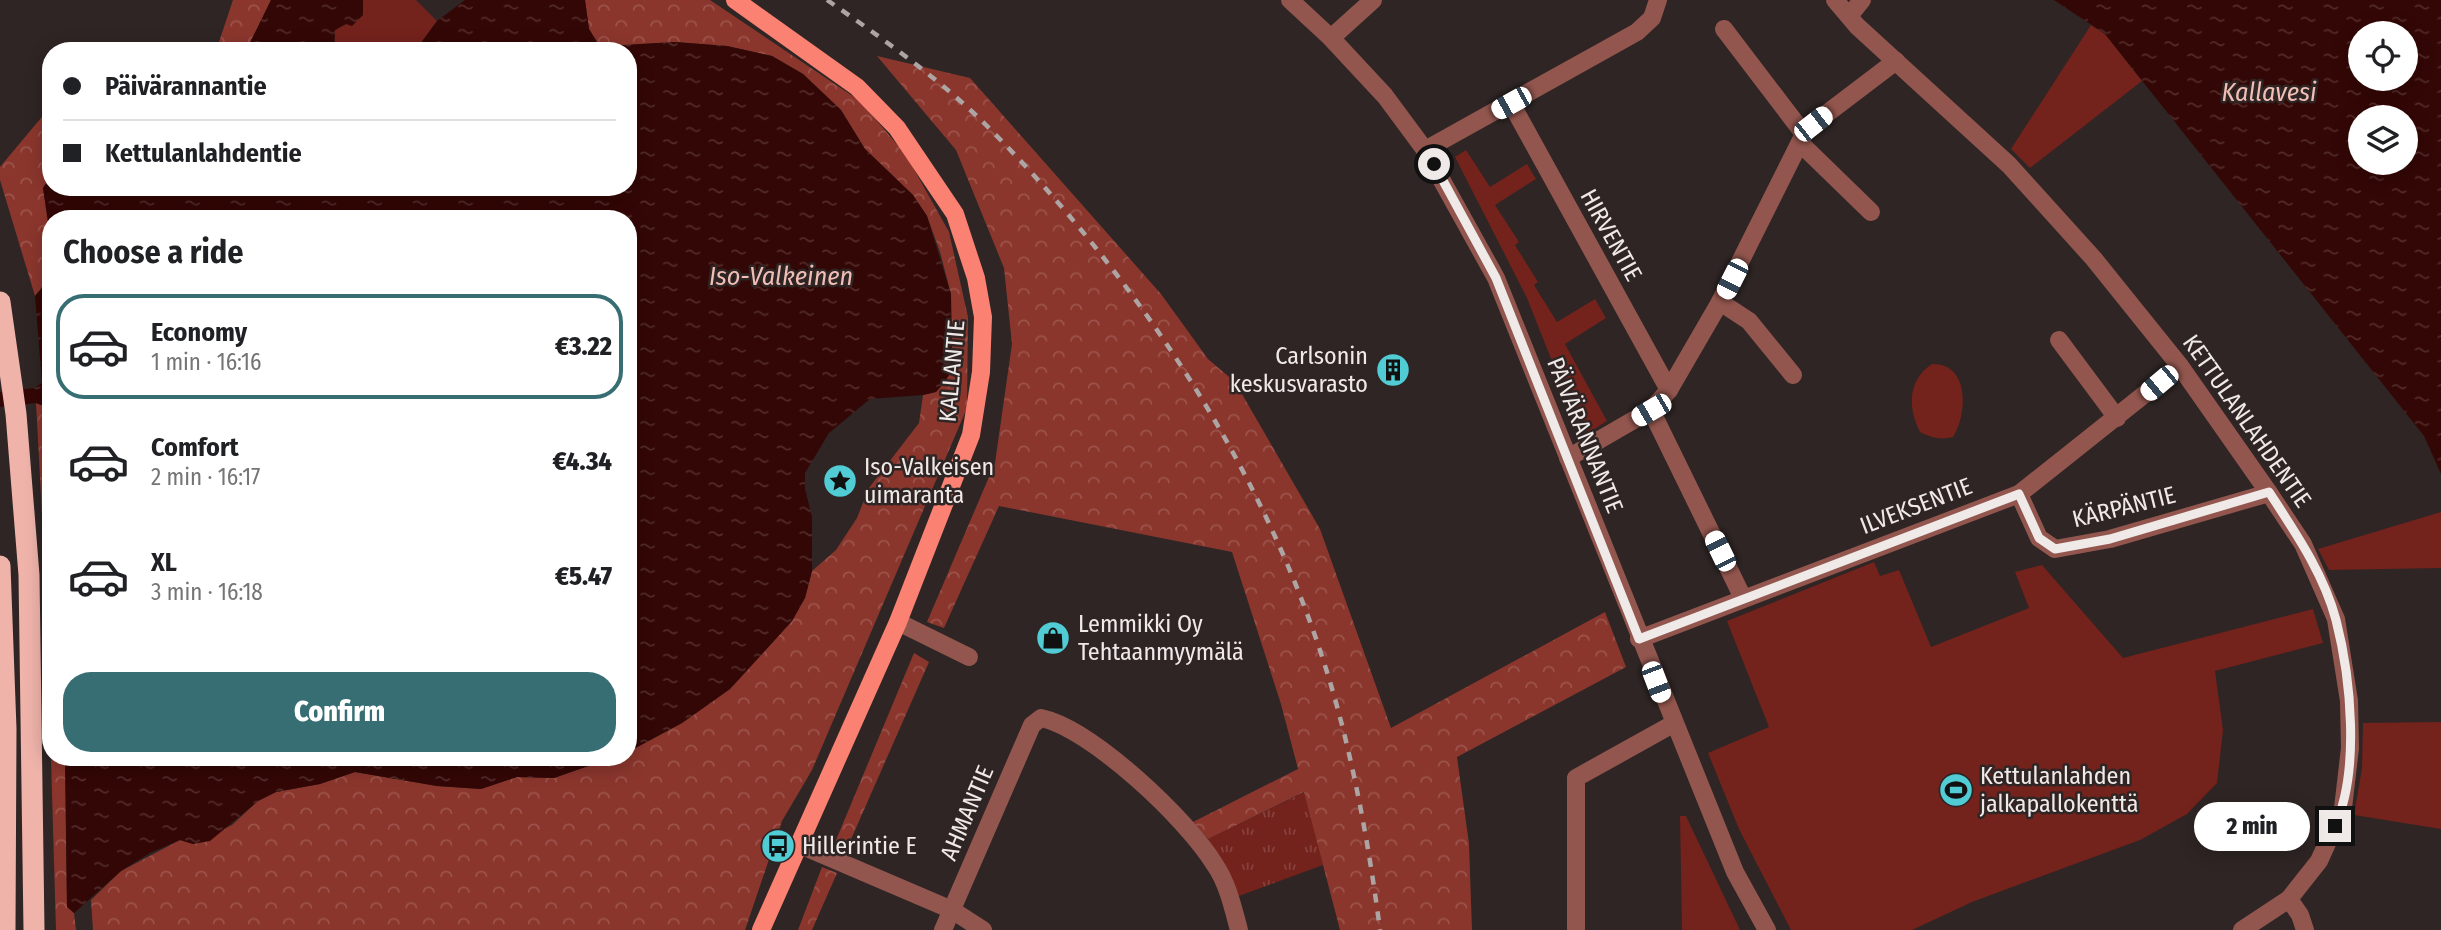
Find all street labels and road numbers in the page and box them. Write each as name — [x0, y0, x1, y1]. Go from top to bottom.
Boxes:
street label: HIRVENTIE — [1574, 184, 1648, 286]
street label: KALLANTIE — [934, 319, 970, 423]
street label: KETTULANLAHDENTIE — [2177, 329, 2317, 513]
street label: PÄIVÄRANNANTIE — [1541, 353, 1629, 517]
street label: ILVEKSENTIE — [1856, 472, 1976, 540]
street label: KÄRPÄNTIE — [2069, 481, 2179, 533]
street label: AHMANTIE — [935, 761, 999, 865]

